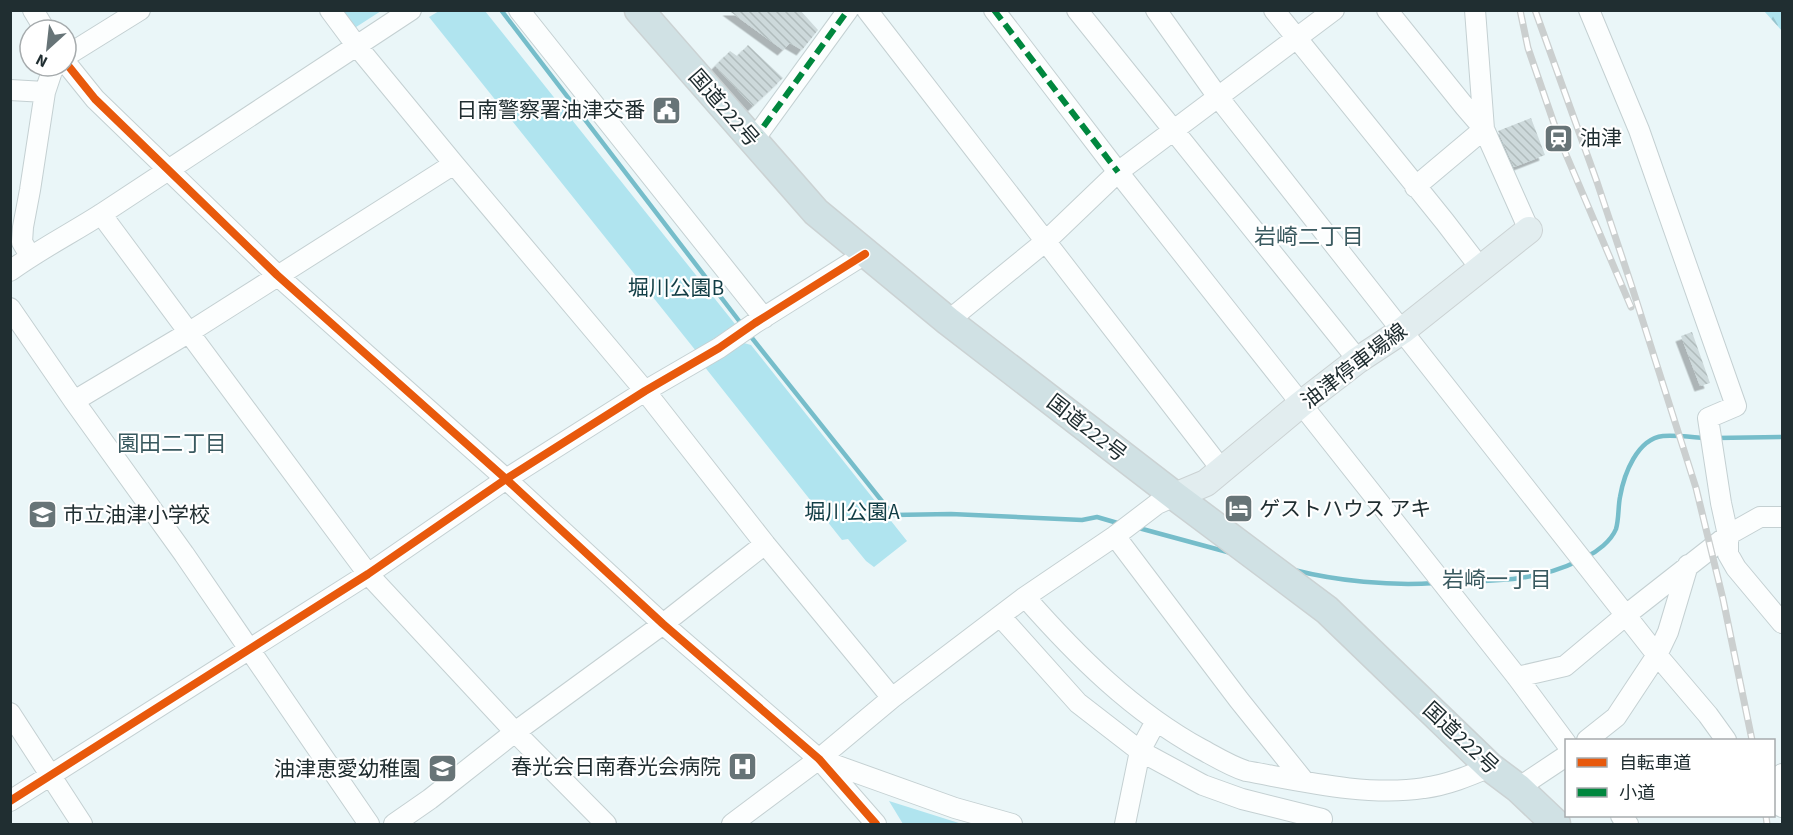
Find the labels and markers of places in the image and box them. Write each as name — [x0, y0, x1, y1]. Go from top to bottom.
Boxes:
public building icon: 日南警察署油津交番 — [650, 94, 682, 126]
place label: 日南警察署油津交番 — [456, 95, 645, 125]
station icon: 油津 — [1543, 122, 1575, 154]
place label: 油津 — [1580, 123, 1622, 153]
hotel icon: ゲストハウス アキ — [1222, 493, 1254, 525]
place label: ゲストハウス アキ — [1259, 494, 1431, 524]
school or university icon: 市立油津小学校 — [26, 499, 58, 531]
place label: 市立油津小学校 — [63, 500, 210, 530]
hospital icon: 春光会日南春光会病院 — [726, 751, 758, 783]
place label: 春光会日南春光会病院 — [511, 752, 721, 782]
school or university icon: 油津恵愛幼稚園 — [426, 753, 458, 785]
place label: 油津恵愛幼稚園 — [274, 754, 421, 784]

